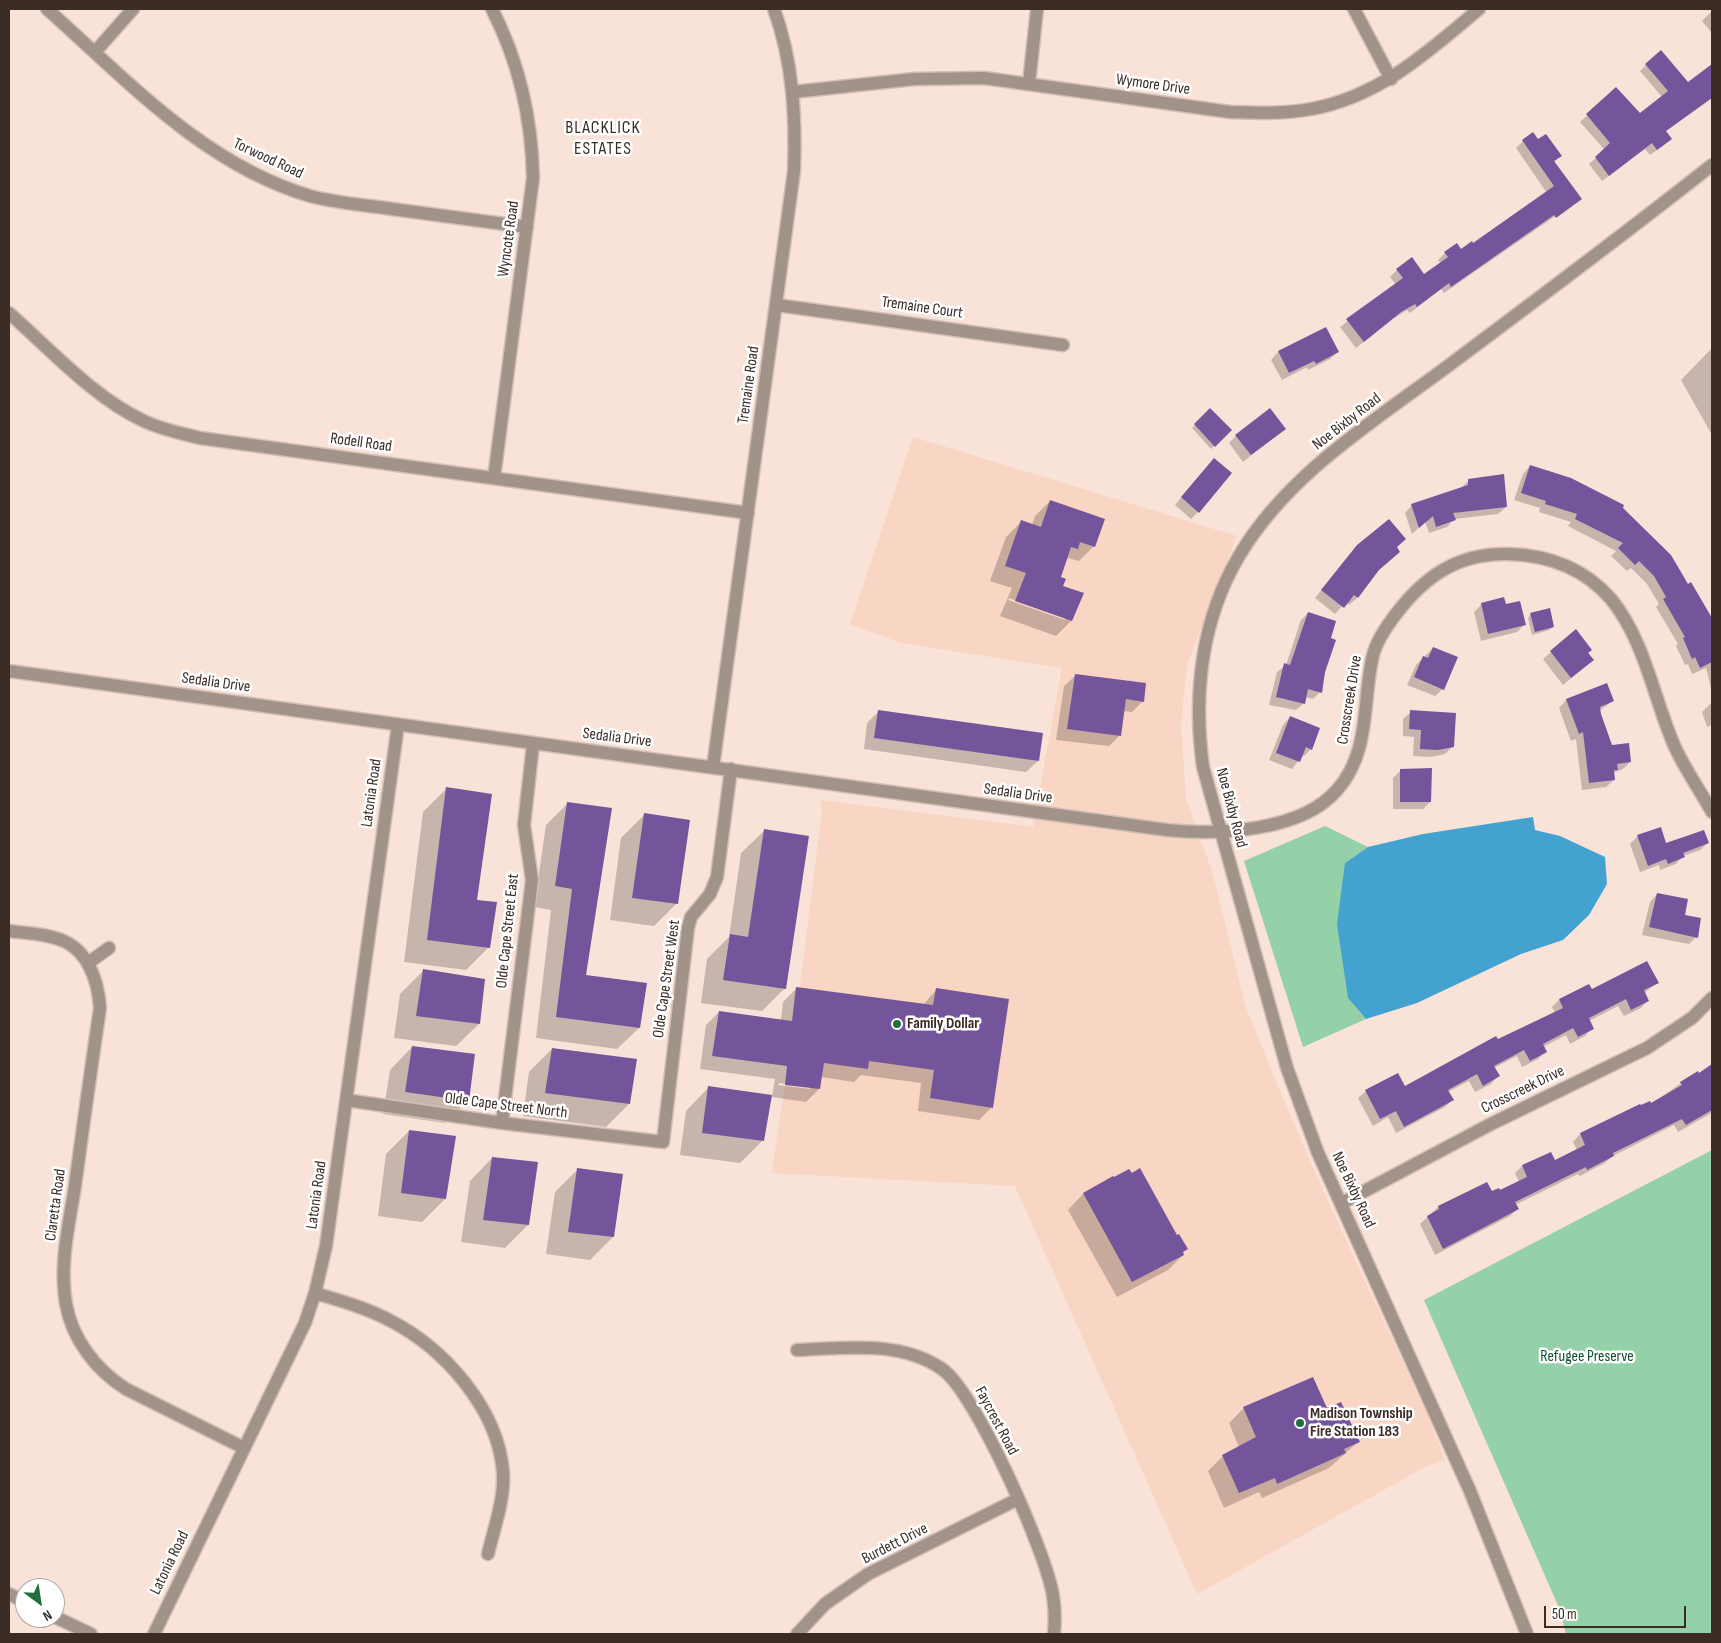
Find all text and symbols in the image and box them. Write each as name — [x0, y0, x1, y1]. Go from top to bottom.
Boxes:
street label: Wymore Drive — [1115, 70, 1191, 100]
district label: BLACKLICK ESTATES — [564, 117, 642, 160]
street label: Torwood Road — [230, 134, 306, 184]
street label: Wyncote Road — [494, 200, 524, 278]
street label: Tremaine Court — [880, 293, 964, 323]
street label: Tremaine Road — [734, 345, 764, 425]
street label: Noe Bixby Road — [1309, 389, 1385, 455]
street label: Rodell Road — [329, 429, 393, 457]
street label: Crosscreek Drive — [1333, 654, 1367, 746]
street label: Sedalia Drive — [180, 669, 252, 697]
street label: Sedalia Drive — [582, 724, 652, 752]
street label: Latonia Road — [358, 758, 386, 828]
street label: Noe Bixby Road — [1211, 766, 1251, 850]
street label: Sedalia Drive — [982, 780, 1054, 808]
street label: Olde Cape Street East — [492, 873, 524, 989]
street label: Olde Cape Street West — [649, 919, 685, 1039]
place label: Family Dollar — [907, 1014, 979, 1034]
marker: Family Dollar — [891, 1018, 903, 1030]
street label: Crosscreek Drive — [1478, 1062, 1568, 1118]
street label: Olde Cape Street North — [444, 1089, 568, 1123]
street label: Noe Bixby Road — [1327, 1149, 1379, 1231]
street label: Latonia Road — [303, 1160, 331, 1230]
street label: Claretta Road — [41, 1168, 71, 1242]
park label: Refugee Preserve — [1540, 1347, 1634, 1367]
street label: Faycrest Road — [970, 1383, 1022, 1459]
place label: Madison Township Fire Station 183 — [1310, 1404, 1413, 1442]
marker: Madison Township Fire Station 183 — [1294, 1417, 1306, 1429]
street label: Burdett Drive — [859, 1519, 931, 1569]
street label: Latonia Road — [146, 1528, 194, 1598]
north arrow — [15, 1578, 65, 1628]
scale bar — [1546, 1596, 1688, 1628]
text: 50 m — [1552, 1605, 1577, 1624]
text: N — [40, 1606, 55, 1625]

